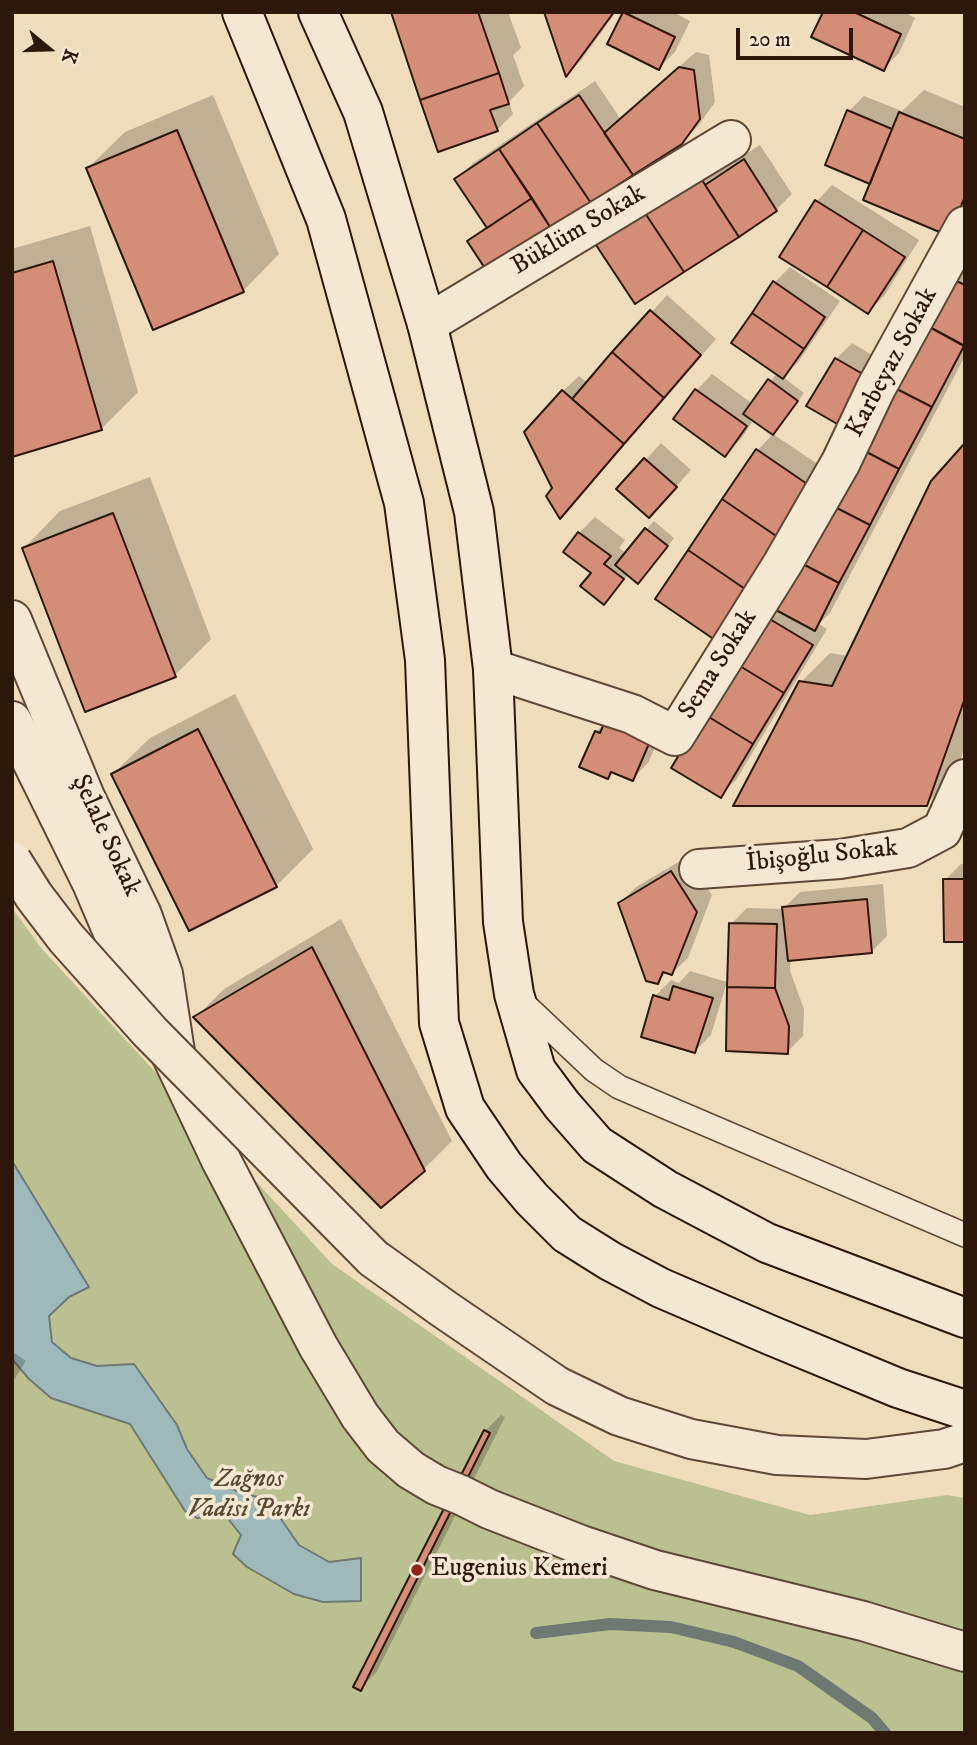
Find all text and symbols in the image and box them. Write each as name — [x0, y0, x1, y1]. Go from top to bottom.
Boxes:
north arrow — [14, 14, 84, 84]
scale bar — [739, 14, 856, 58]
text: 20 m — [749, 27, 791, 53]
text: K — [56, 46, 82, 66]
street label: Büklüm Sokak — [507, 179, 651, 283]
street label: Karbeyaz Sokak — [840, 283, 946, 443]
street label: Sema Sokak — [673, 604, 765, 726]
street label: Şelale Sokak — [63, 770, 147, 902]
street label: İbişoğlu Sokak — [745, 834, 899, 880]
park label: Zağnos Vadisi Parkı — [188, 1465, 310, 1526]
place label: Eugenius Kemeri — [431, 1554, 608, 1586]
marker: Eugenius Kemeri — [409, 1562, 425, 1578]

